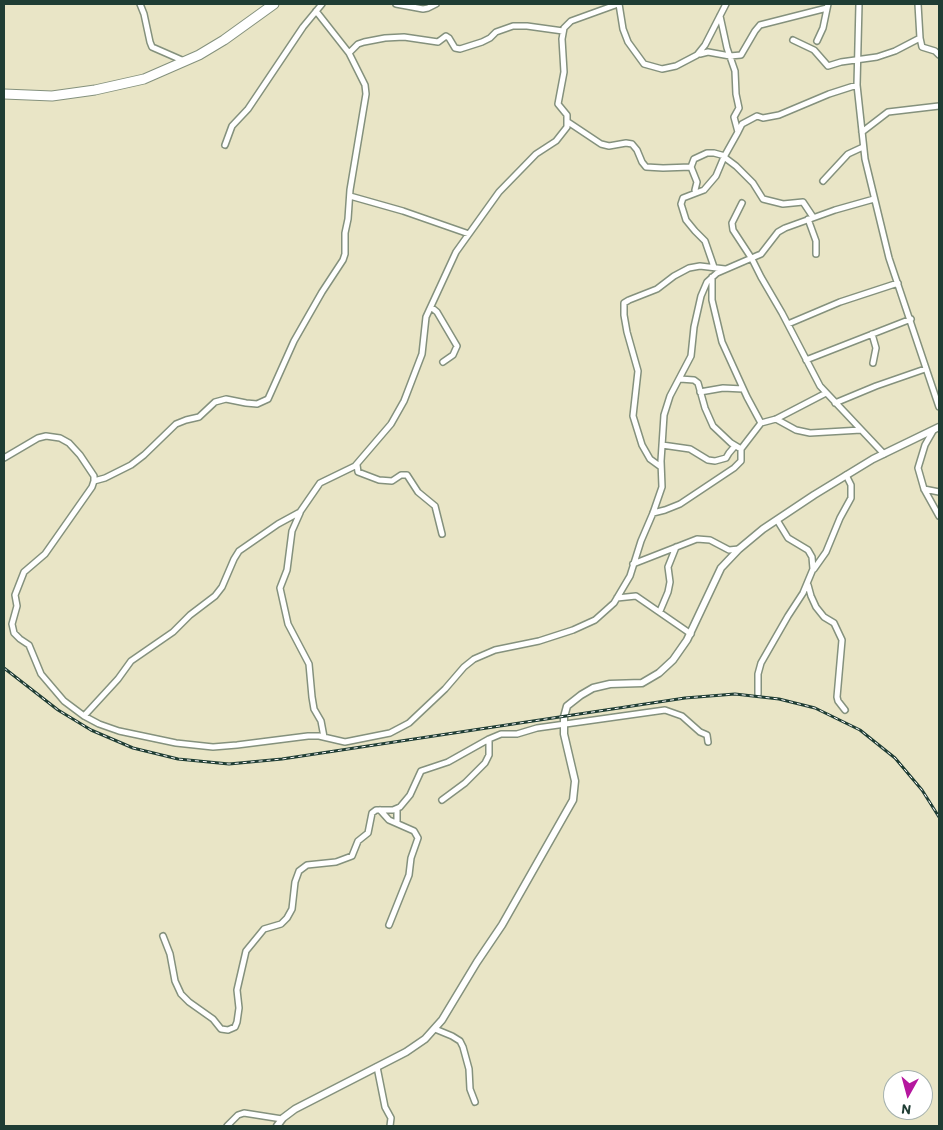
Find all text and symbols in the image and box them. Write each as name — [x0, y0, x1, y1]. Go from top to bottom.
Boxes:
north arrow — [883, 1070, 933, 1120]
text: N — [901, 1100, 912, 1118]

